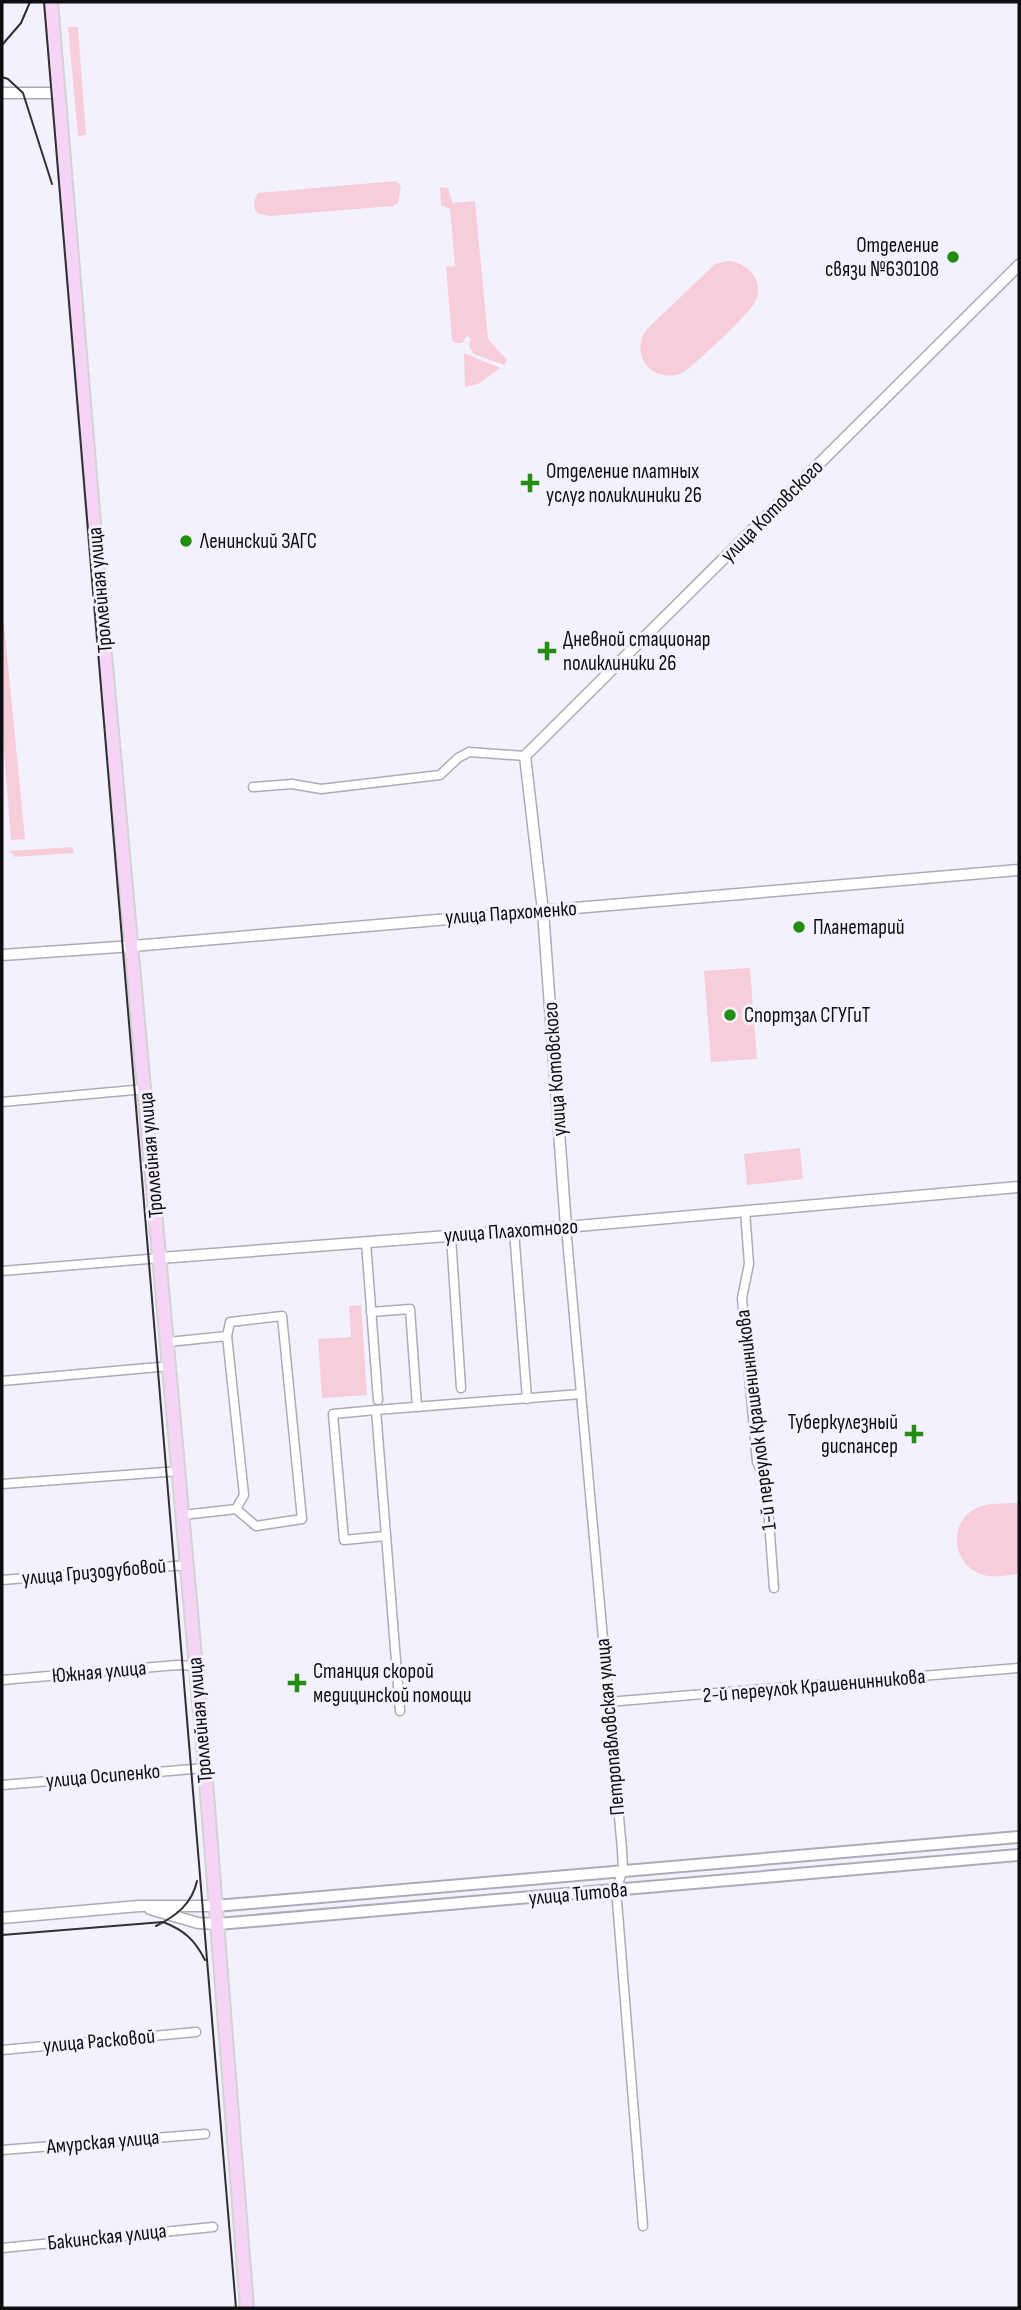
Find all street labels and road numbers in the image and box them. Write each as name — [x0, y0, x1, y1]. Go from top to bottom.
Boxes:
street label: улица Котовского — [716, 455, 828, 567]
street label: Троллейная улица — [82, 526, 118, 654]
street label: улица Пархоменко — [444, 896, 578, 930]
street label: улица Котовского — [538, 1001, 572, 1137]
street label: Троллейная улица — [133, 1091, 169, 1219]
street label: улица Плахотного — [443, 1214, 579, 1248]
street label: 1-й переулок Крашенинникова — [730, 1308, 782, 1532]
street label: улица Гризодубовой — [21, 1553, 167, 1591]
street label: Петропавловская улица — [590, 1638, 630, 1816]
street label: Южная улица — [51, 1655, 147, 1689]
street label: Троллейная улица — [182, 1656, 218, 1784]
street label: 2-й переулок Крашенинникова — [702, 1664, 926, 1708]
street label: улица Осипенко — [45, 1759, 161, 1793]
street label: улица Титова — [528, 1877, 628, 1911]
street label: улица Расковой — [42, 2024, 156, 2058]
street label: Амурская улица — [45, 2125, 160, 2159]
street label: Бакинская улица — [46, 2218, 168, 2256]

